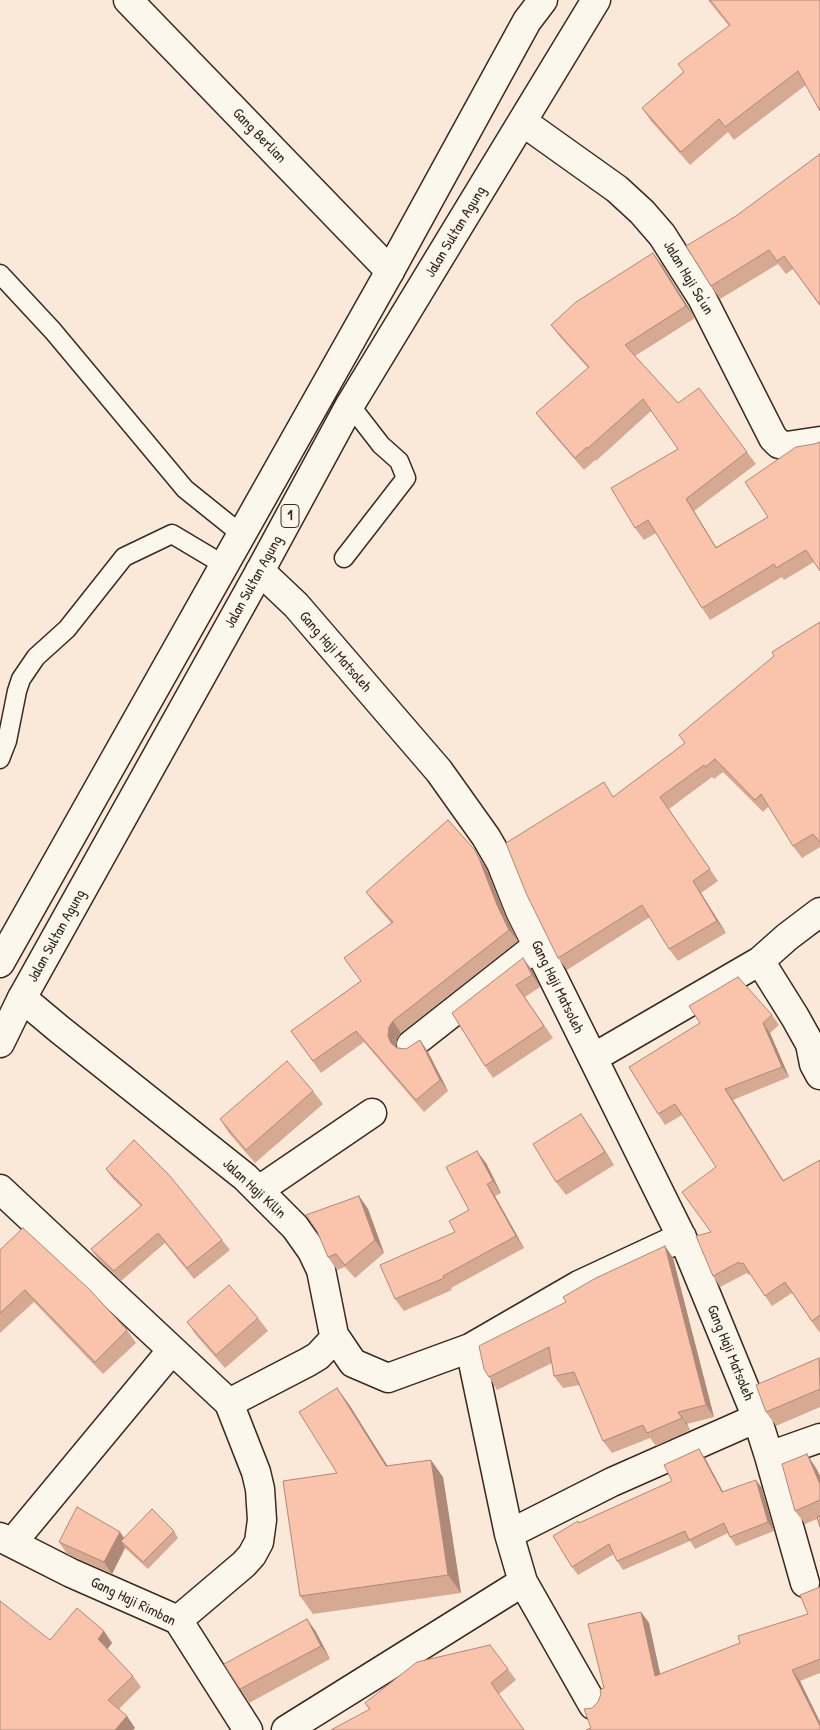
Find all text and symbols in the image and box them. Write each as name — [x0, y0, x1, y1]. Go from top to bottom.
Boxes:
street label: Gang Berlian — [228, 105, 290, 167]
street label: Jalan Sultan Agung — [422, 183, 490, 281]
street label: Jalan Haji Sa'un — [659, 238, 717, 318]
road number: 1 — [281, 504, 299, 528]
street label: Jalan Sultan Agung — [221, 533, 287, 631]
street label: Gang Haji Matsoleh — [295, 608, 375, 696]
street label: Jalan Sultan Agung — [24, 887, 90, 985]
street label: Gang Haji Matsoleh — [527, 938, 587, 1036]
street label: Jalan Haji Kilin — [219, 1155, 289, 1223]
street label: Gang Haji Matsoleh — [703, 1303, 757, 1403]
street label: Gang Haji Rimban — [88, 1574, 178, 1630]

